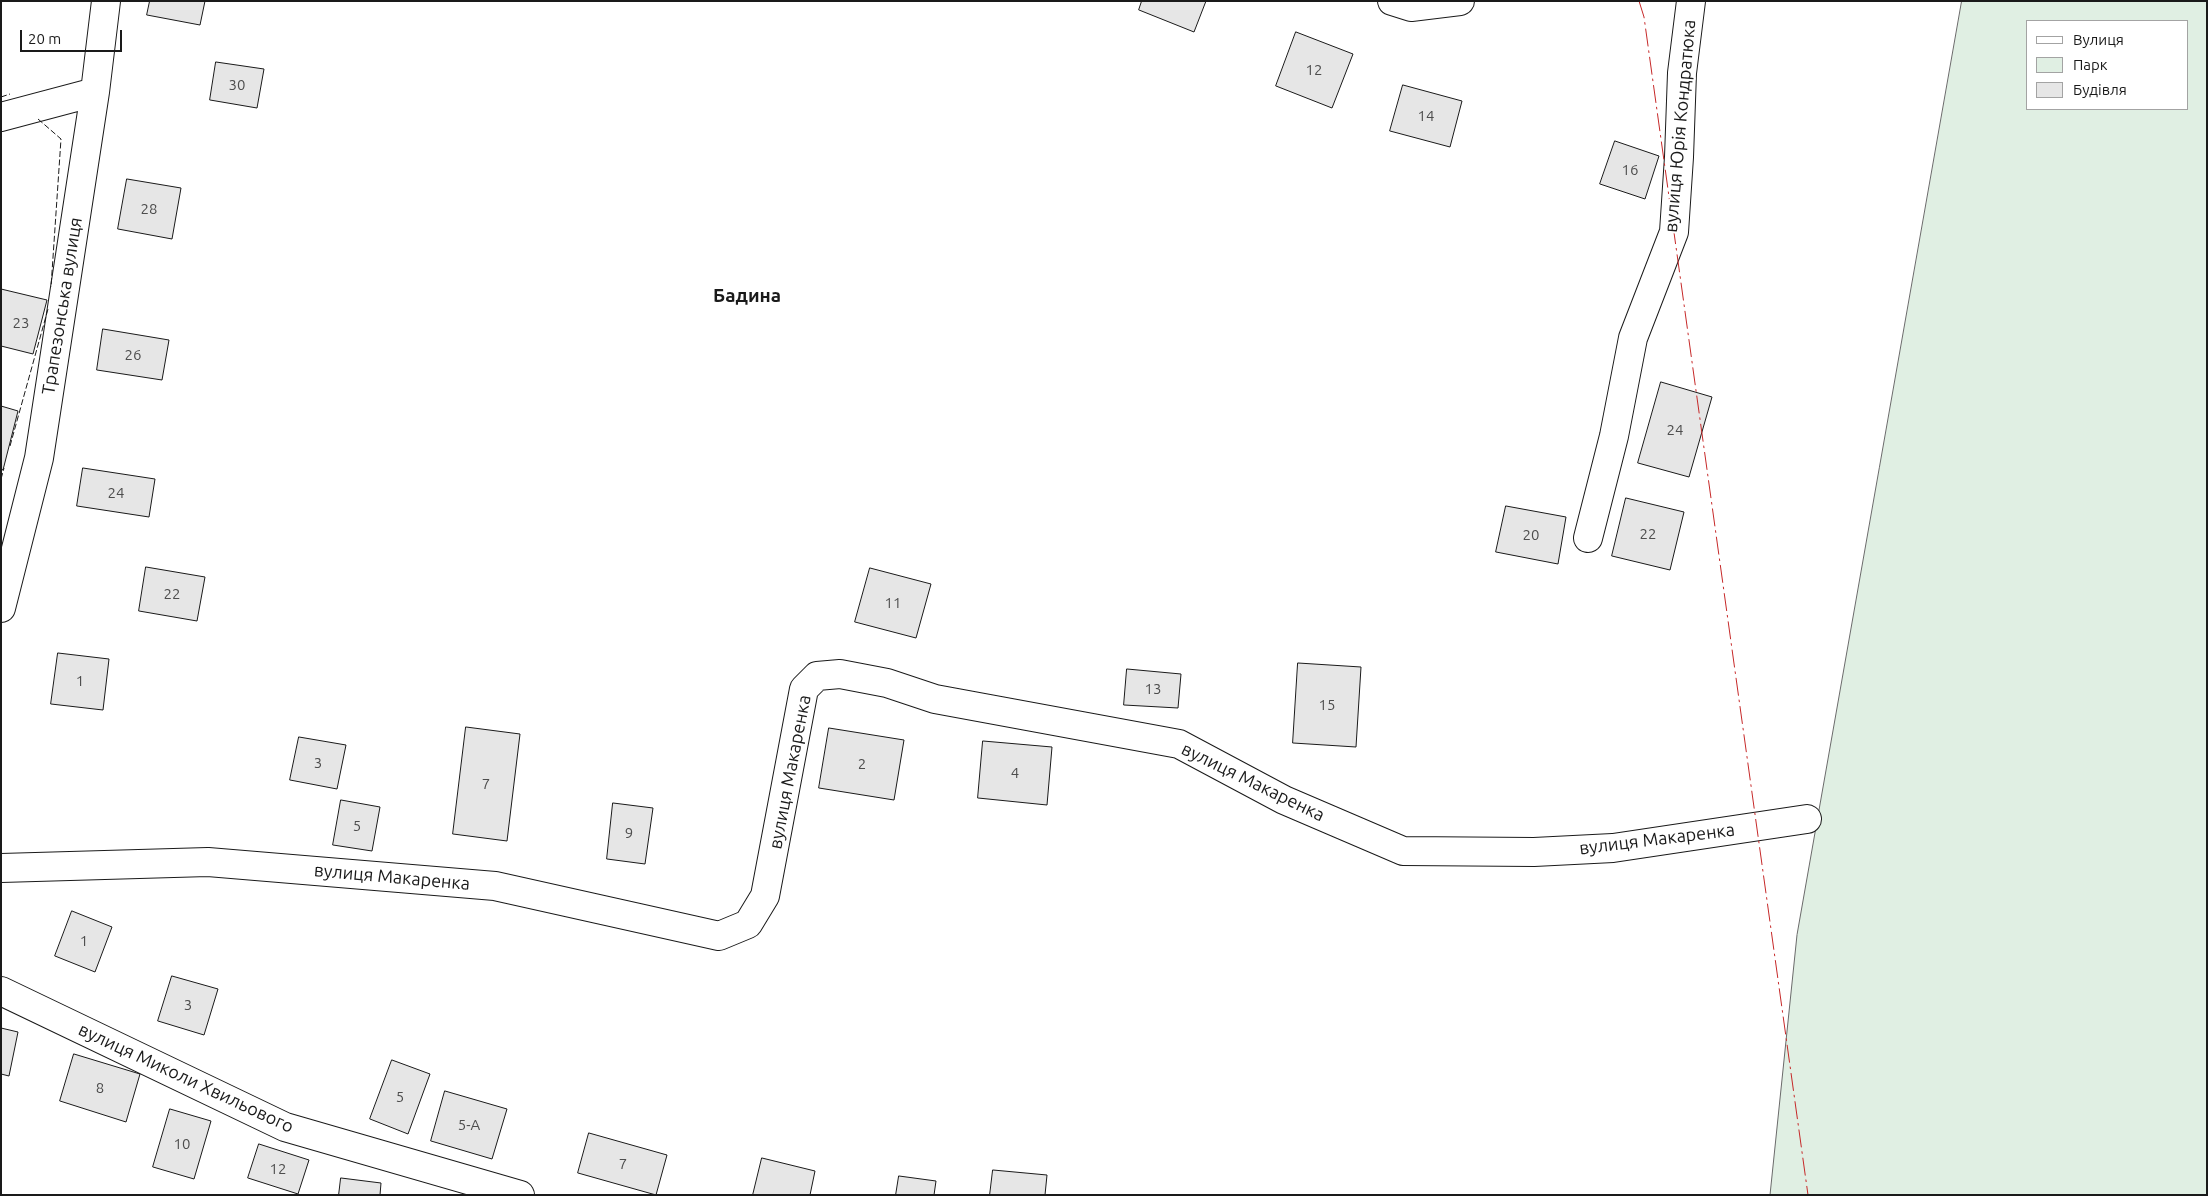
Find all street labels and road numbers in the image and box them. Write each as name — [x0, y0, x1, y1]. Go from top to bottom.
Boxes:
street label: вулиця Юрія Кондратюка — [1660, 19, 1700, 233]
street label: Трапезонська вулиця — [37, 216, 87, 396]
street label: вулиця Макаренка — [764, 693, 816, 851]
street label: вулиця Макаренка — [1178, 738, 1328, 826]
street label: вулиця Макаренка — [1578, 819, 1736, 859]
street label: вулиця Макаренка — [313, 859, 471, 895]
street label: вулиця Миколи Хвильового — [75, 1019, 297, 1137]

